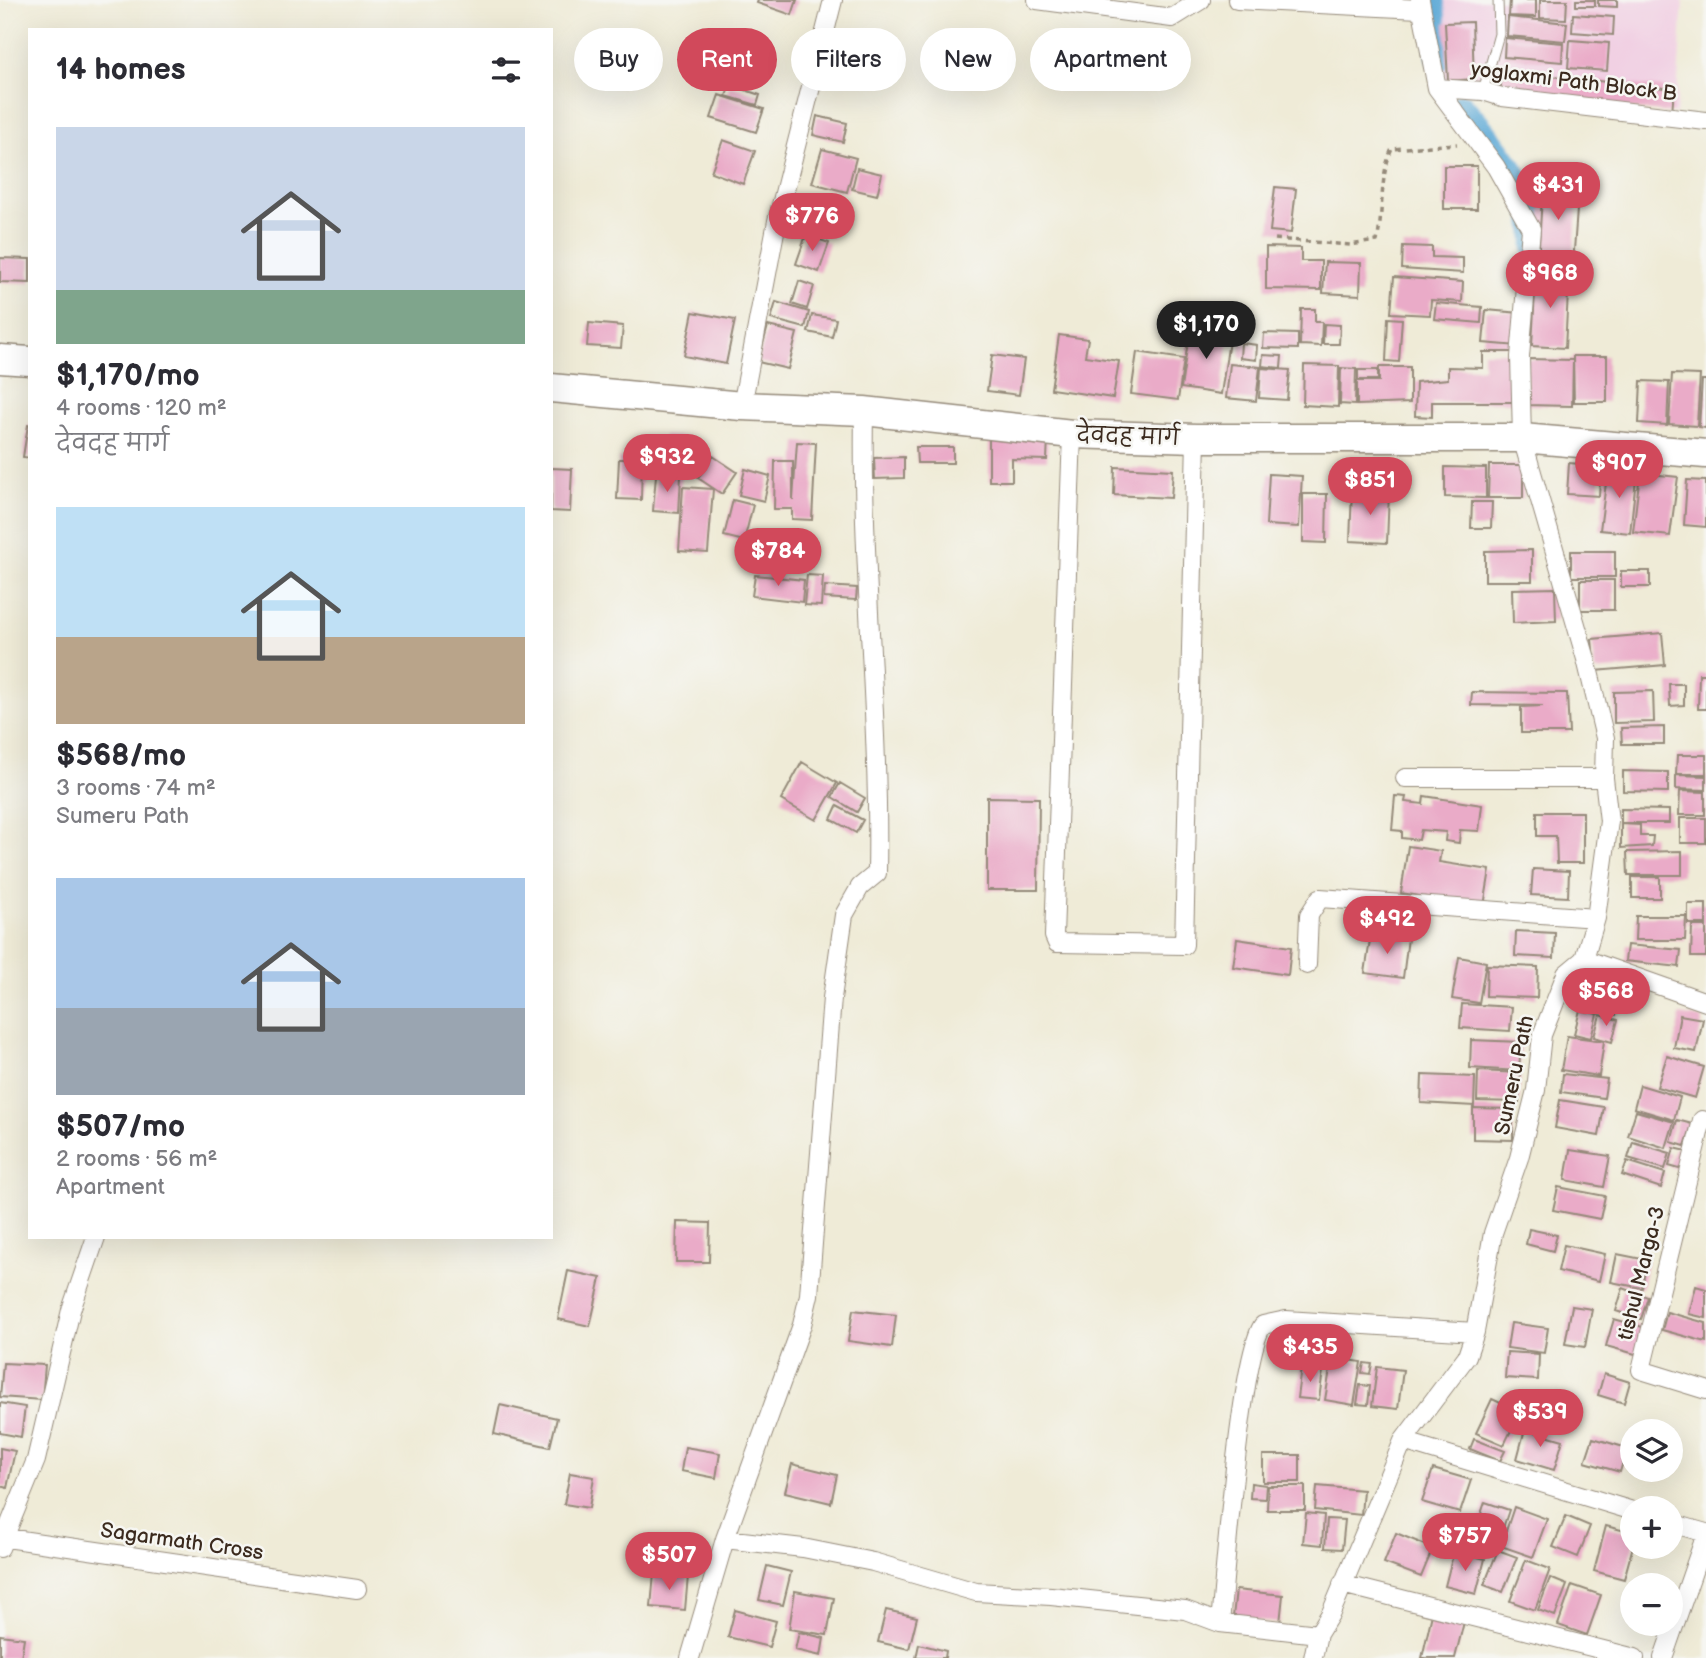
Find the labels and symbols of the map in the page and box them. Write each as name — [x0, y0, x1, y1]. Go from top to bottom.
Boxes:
street label: yoglaxmi Path Block B — [1468, 56, 1678, 107]
pin: $431 — [1517, 162, 1599, 222]
pin: $776 — [771, 194, 853, 253]
pin: $968 — [1509, 250, 1591, 310]
pin: $1,170 — [1149, 302, 1263, 361]
street label: देवदह मार्ग — [1075, 416, 1182, 451]
pin: $932 — [626, 434, 708, 494]
pin: $907 — [1578, 440, 1660, 500]
pin: $851 — [1329, 458, 1411, 517]
pin: $784 — [737, 528, 819, 588]
pin: $492 — [1346, 897, 1428, 956]
pin: $568 — [1565, 968, 1647, 1028]
street label: Sumeru Path — [1490, 1013, 1539, 1137]
street label: tishul Marga-3 — [1613, 1204, 1670, 1343]
pin: $435 — [1269, 1324, 1351, 1384]
pin: $539 — [1499, 1390, 1581, 1449]
pin: $757 — [1424, 1514, 1506, 1573]
street label: Sagarmath Cross — [99, 1518, 265, 1565]
pin: $507 — [628, 1532, 710, 1592]

